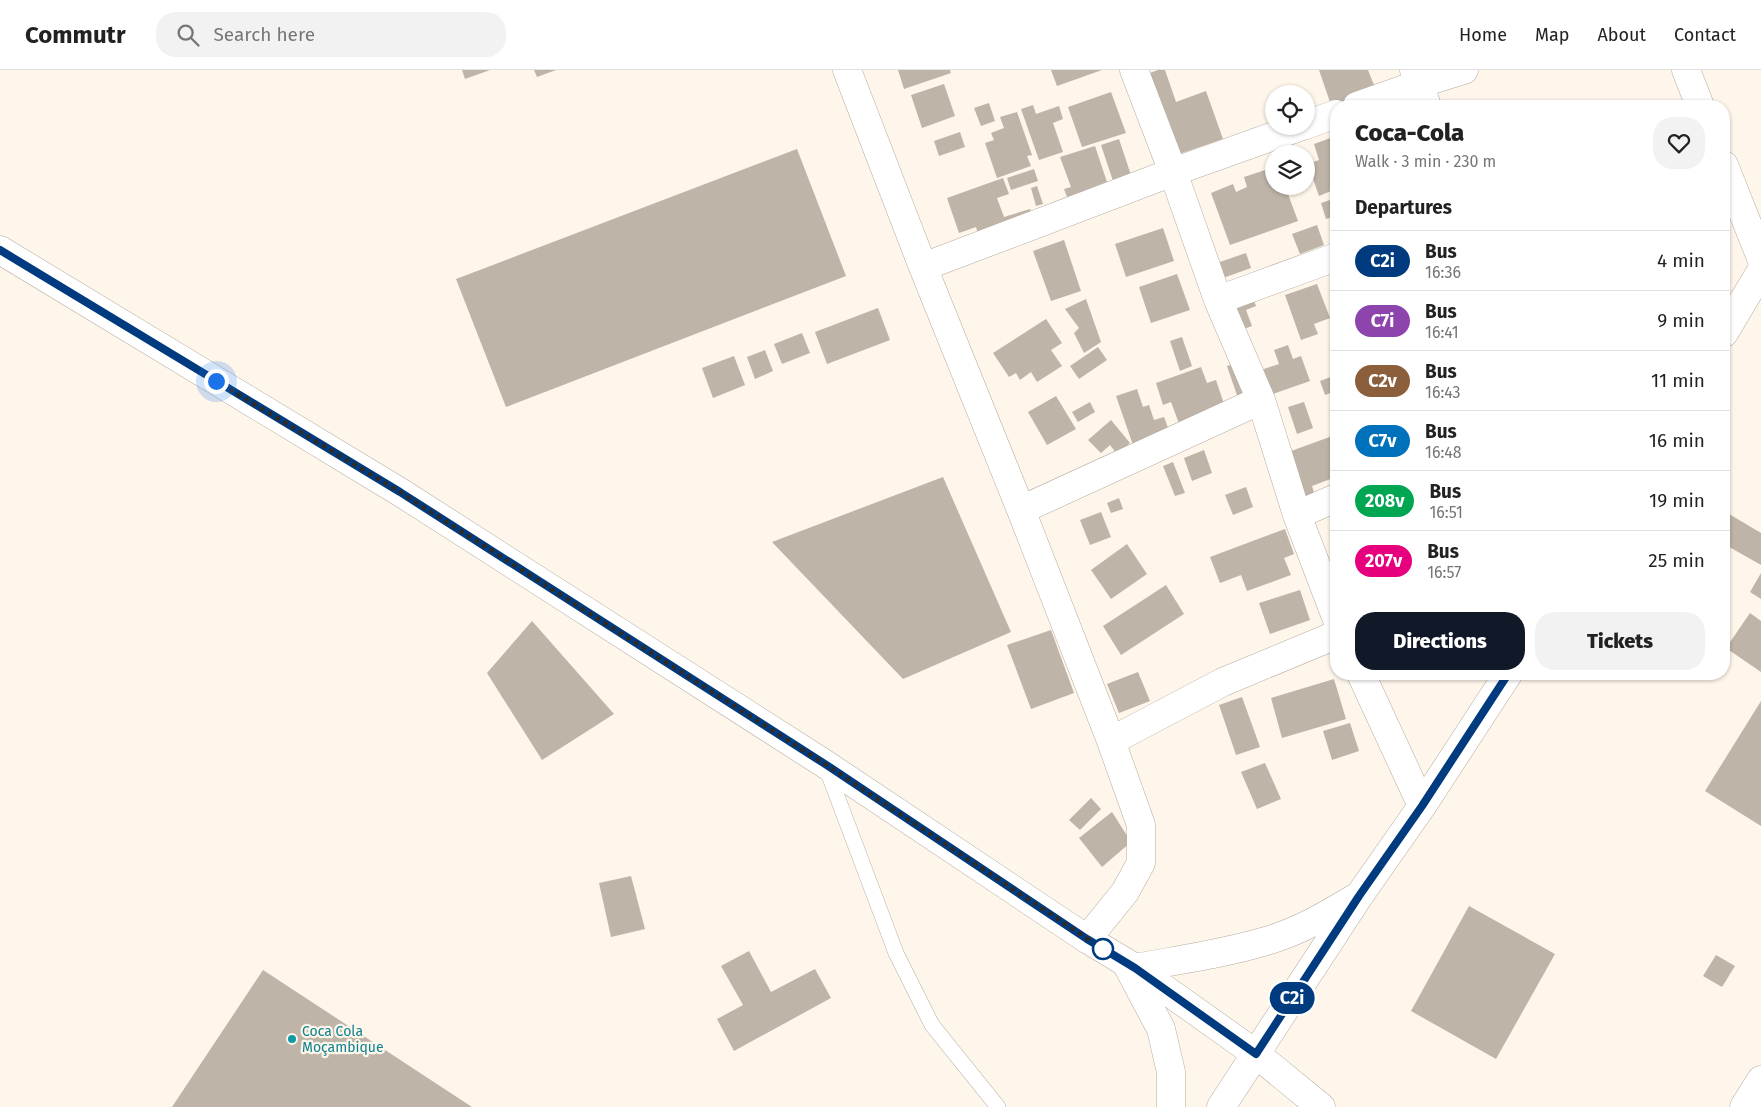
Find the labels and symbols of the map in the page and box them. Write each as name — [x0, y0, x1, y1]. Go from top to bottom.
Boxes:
your location — [204, 369, 229, 394]
unlabelled marker — [1092, 938, 1114, 960]
line badge: C2i — [1263, 982, 1321, 1014]
place label: Coca Cola Moçambique — [302, 1023, 384, 1056]
marker: Coca Cola Moçambique — [286, 1033, 298, 1045]

